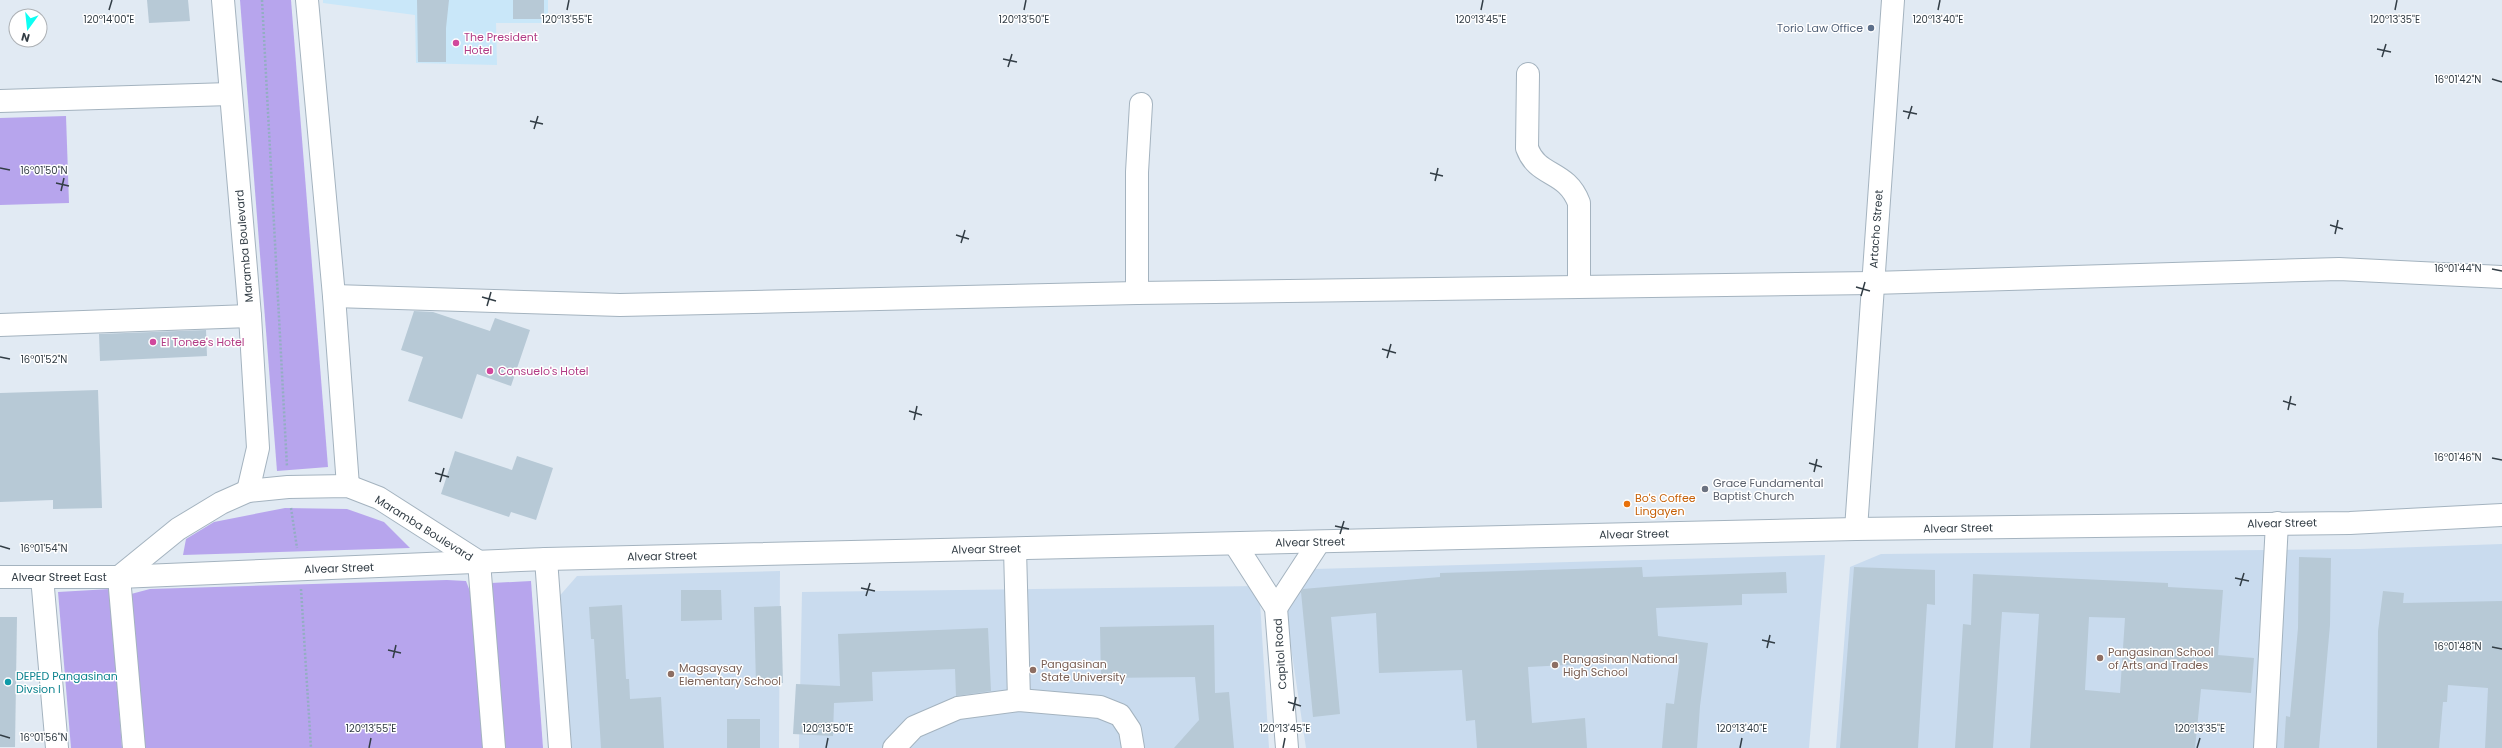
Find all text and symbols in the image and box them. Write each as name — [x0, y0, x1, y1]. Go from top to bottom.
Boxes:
north arrow — [8, 8, 48, 48]
text: 120°14'00"E — [83, 12, 135, 27]
text: 120°13'55"E — [542, 12, 592, 27]
text: 120°13'50"E — [999, 12, 1049, 27]
text: 120°13'45"E — [1456, 12, 1506, 27]
text: 120°13'40"E — [1913, 12, 1963, 27]
text: 120°13'35"E — [2370, 12, 2420, 27]
place label: Torio Law Office — [1777, 20, 1863, 36]
marker: Torio Law Office — [1866, 23, 1876, 33]
text: N — [19, 29, 31, 46]
place label: The President Hotel — [464, 29, 538, 58]
marker: The President Hotel — [451, 38, 461, 48]
text: 16°01'42"N — [2435, 72, 2481, 87]
text: 16°01'50"N — [20, 163, 68, 178]
street label: Maramba Boulevard — [231, 189, 257, 303]
street label: Artacho Street — [1865, 189, 1887, 269]
text: 16°01'44"N — [2434, 261, 2482, 276]
place label: El Tonee's Hotel — [161, 334, 245, 350]
marker: El Tonee's Hotel — [148, 337, 158, 347]
text: 16°01'52"N — [21, 352, 67, 367]
place label: Consuelo's Hotel — [498, 363, 589, 379]
marker: Consuelo's Hotel — [485, 366, 495, 376]
text: 16°01'46"N — [2434, 450, 2482, 465]
place label: Grace Fundamental Baptist Church — [1713, 475, 1823, 504]
marker: Grace Fundamental Baptist Church — [1700, 484, 1710, 494]
place label: Bo's Coffee Lingayen — [1635, 490, 1696, 519]
street label: Maramba Boulevard — [372, 491, 476, 565]
marker: Bo's Coffee Lingayen — [1622, 499, 1632, 509]
street label: Alvear Street — [2247, 514, 2317, 532]
street label: Alvear Street — [1923, 519, 1993, 537]
street label: Alvear Street — [1599, 525, 1669, 543]
street label: Alvear Street — [1275, 533, 1345, 551]
street label: Alvear Street — [951, 540, 1021, 558]
text: 16°01'54"N — [20, 541, 68, 556]
street label: Alvear Street — [627, 547, 697, 565]
street label: Alvear Street — [304, 559, 374, 577]
street label: Alvear Street East — [11, 569, 107, 585]
street label: Capitol Road — [1270, 618, 1290, 690]
text: 16°01'48"N — [2434, 639, 2482, 654]
place label: Pangasinan School of Arts and Trades — [2108, 644, 2214, 673]
place label: Pangasinan National High School — [1563, 651, 1678, 680]
marker: Pangasinan School of Arts and Trades — [2095, 653, 2105, 663]
place label: Pangasinan State University — [1041, 656, 1126, 685]
place label: Magsaysay Elementary School — [679, 660, 781, 689]
marker: Pangasinan National High School — [1550, 660, 1560, 670]
marker: Pangasinan State University — [1028, 665, 1038, 675]
place label: DEPED Pangasinan Divsion I — [16, 668, 118, 697]
marker: Magsaysay Elementary School — [666, 669, 676, 679]
marker: DEPED Pangasinan Divsion I — [3, 677, 13, 687]
text: 120°13'55"E — [346, 721, 396, 736]
text: 120°13'50"E — [803, 721, 853, 736]
text: 120°13'45"E — [1260, 721, 1310, 736]
text: 120°13'40"E — [1717, 721, 1767, 736]
text: 120°13'35"E — [2175, 721, 2225, 736]
text: 16°01'56"N — [20, 730, 68, 745]

